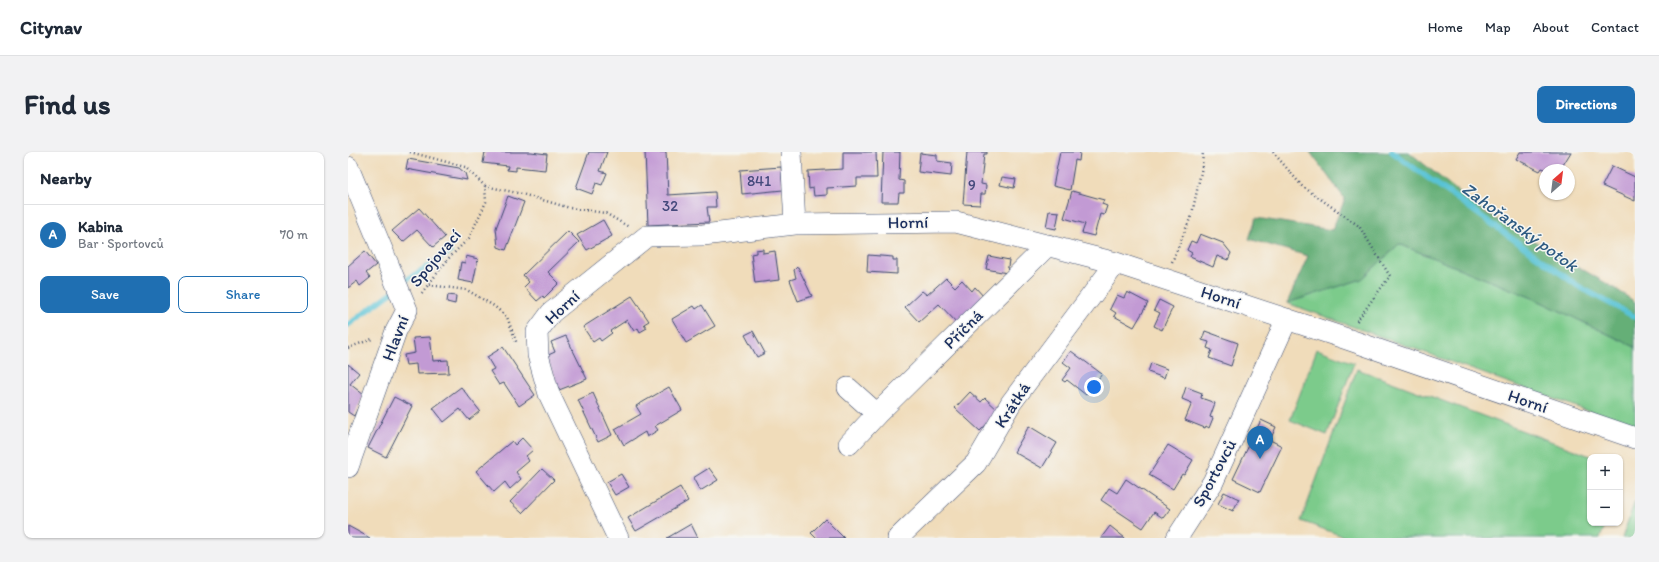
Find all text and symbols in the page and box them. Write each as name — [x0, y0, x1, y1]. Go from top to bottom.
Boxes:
text: Citynav — [20, 16, 82, 39]
text: Home — [1428, 19, 1463, 36]
text: Map — [1485, 19, 1511, 36]
text: About — [1533, 19, 1569, 36]
text: Contact — [1591, 19, 1639, 36]
button: Directions — [1537, 86, 1635, 123]
text: Find us — [24, 87, 111, 121]
north arrow — [1539, 164, 1575, 200]
text: Nearby — [40, 168, 92, 188]
house number: 841 — [747, 172, 771, 190]
house number: 9 — [968, 176, 976, 194]
water label: Zahořanský potok — [1458, 178, 1584, 277]
house number: 32 — [662, 197, 678, 215]
street label: Horní — [888, 212, 929, 232]
text: Kabina — [78, 218, 123, 236]
street label: Spojovací — [405, 225, 465, 291]
text: A — [49, 227, 57, 242]
text: 70 m — [280, 227, 308, 242]
text: Bar · Sportovců — [78, 236, 164, 251]
button: Save — [40, 276, 170, 313]
button: Share — [178, 276, 308, 313]
street label: Horní — [1199, 281, 1244, 313]
street label: Horní — [540, 285, 584, 328]
street label: Příčná — [939, 305, 987, 353]
street label: Hlavní — [377, 312, 413, 364]
your location — [1084, 377, 1104, 397]
street label: Krátká — [990, 378, 1034, 432]
street label: Horní — [1506, 385, 1551, 417]
pin: A — [1247, 426, 1273, 459]
street label: Sportovců — [1188, 435, 1240, 510]
map controls — [1587, 454, 1623, 526]
button: + — [1587, 454, 1623, 490]
button: − — [1587, 490, 1623, 526]

